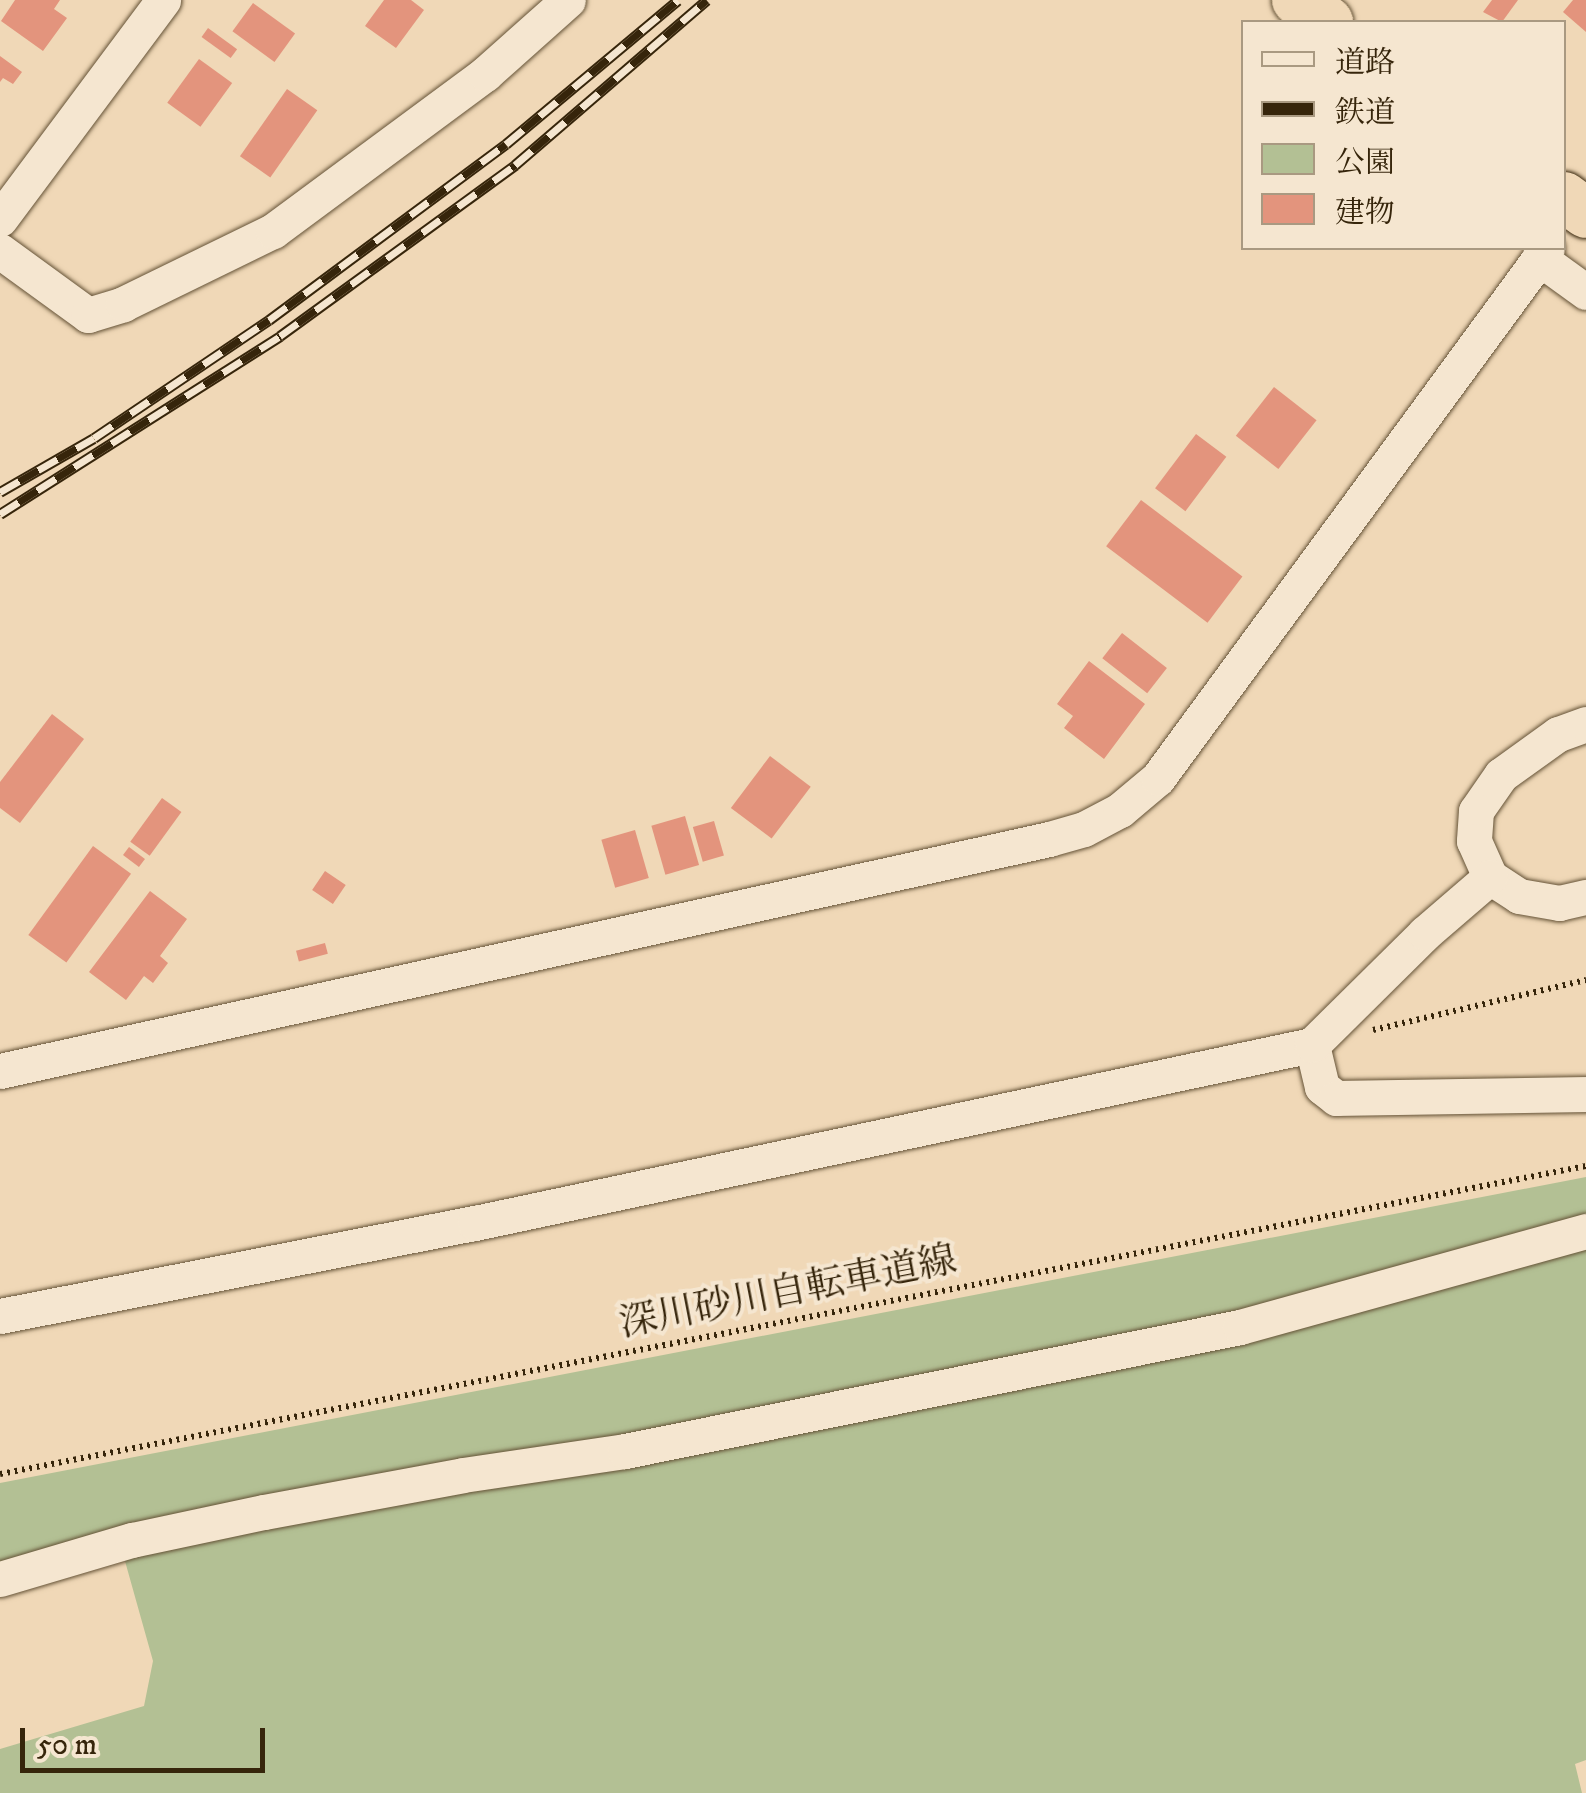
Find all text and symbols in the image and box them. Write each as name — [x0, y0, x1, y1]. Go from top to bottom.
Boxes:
legend — [1241, 20, 1566, 250]
text: 道路 — [1335, 45, 1395, 82]
text: 鉄道 — [1335, 95, 1395, 132]
text: 公園 — [1335, 145, 1395, 182]
text: 建物 — [1335, 195, 1395, 232]
street label: 深川砂川自転車道線 — [616, 1238, 960, 1348]
scale bar — [25, 1708, 270, 1770]
text: 50 m — [37, 1727, 97, 1764]

